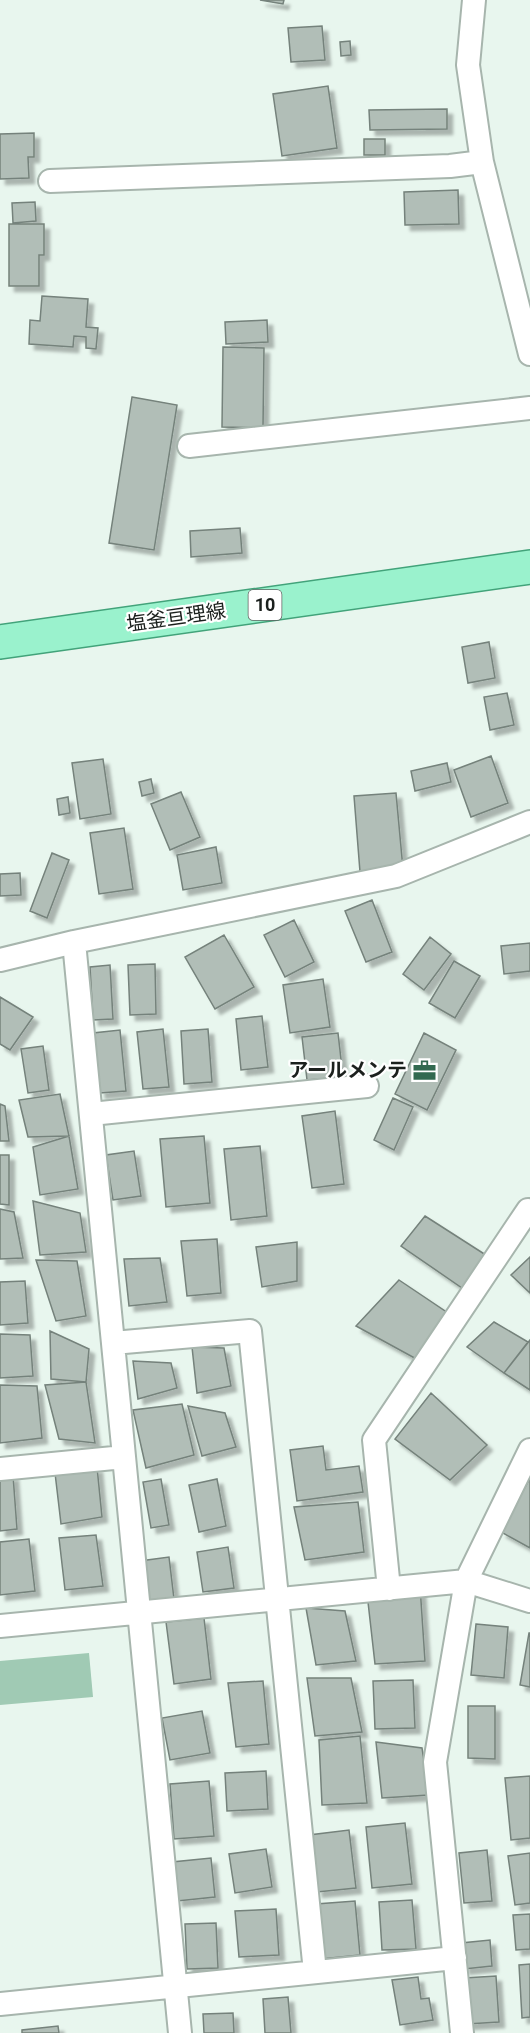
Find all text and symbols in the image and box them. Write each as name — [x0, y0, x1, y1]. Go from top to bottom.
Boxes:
road number: 10 — [248, 590, 282, 620]
street label: 塩釜亘理線 — [125, 598, 227, 636]
office icon: アールメンテ — [412, 1057, 438, 1083]
place label: アールメンテ — [288, 1058, 407, 1082]

